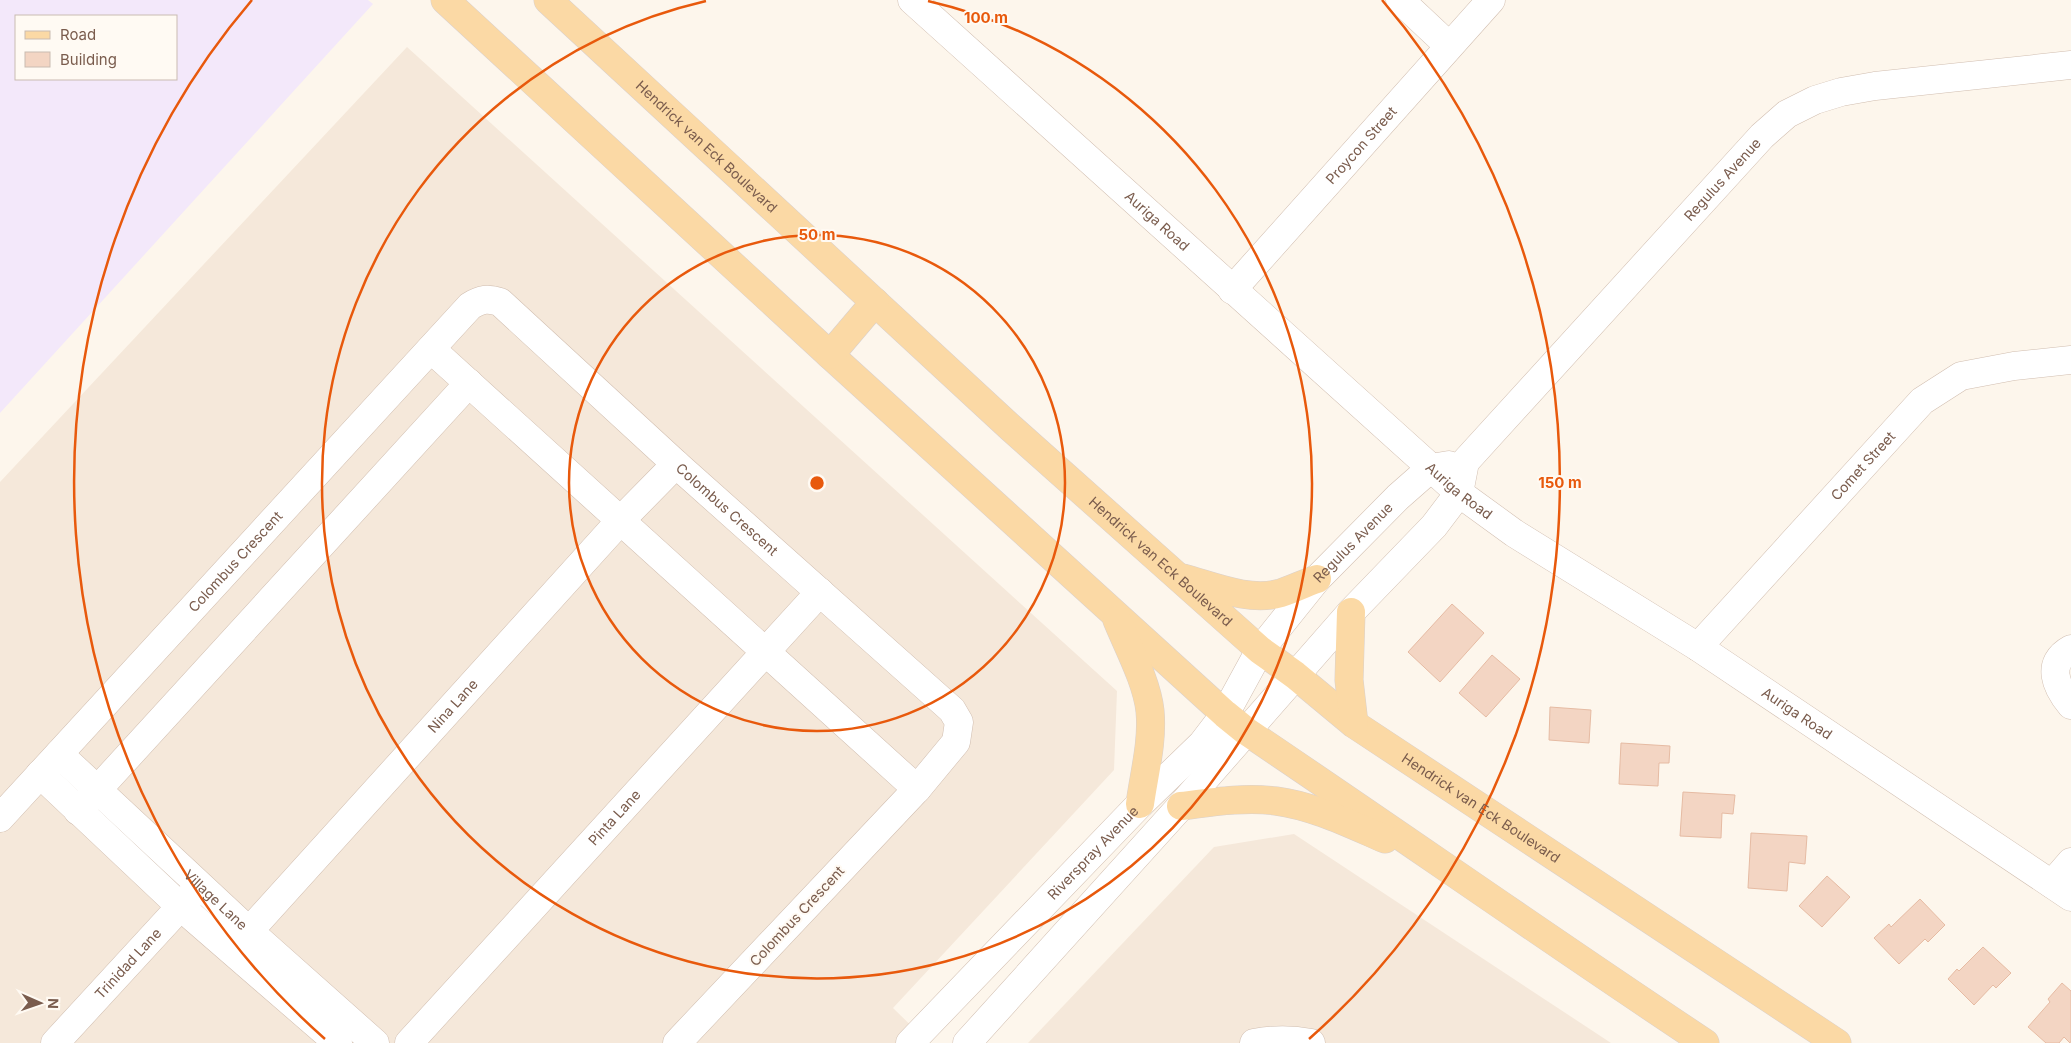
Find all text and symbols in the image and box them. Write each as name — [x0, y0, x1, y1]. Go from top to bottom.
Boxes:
text: 100 m — [964, 8, 1008, 27]
legend — [15, 15, 178, 80]
text: Road — [60, 25, 96, 44]
text: Building — [60, 50, 117, 69]
street label: Hendrick van Eck Boulevard — [633, 77, 781, 216]
street label: Proycon Street — [1322, 102, 1400, 187]
street label: Regulus Avenue — [1680, 134, 1764, 224]
street label: Auriga Road — [1122, 187, 1193, 254]
text: 50 m — [799, 225, 835, 244]
street label: Comet Street — [1827, 427, 1898, 503]
street label: Auriga Road — [1423, 458, 1496, 522]
street label: Colombus Crescent — [673, 459, 782, 559]
text: 150 m — [1538, 473, 1582, 492]
centre of rings — [808, 474, 826, 492]
street label: Hendrick van Eck Boulevard — [1086, 493, 1236, 629]
street label: Regulus Avenue — [1309, 498, 1396, 586]
street label: Colombus Crescent — [184, 507, 286, 615]
street label: Nina Lane — [424, 675, 481, 736]
street label: Auriga Road — [1759, 683, 1836, 743]
street label: Hendrick van Eck Boulevard — [1399, 749, 1564, 866]
street label: Pinta Lane — [584, 786, 644, 849]
street label: Riverspray Avenue — [1044, 802, 1142, 903]
street label: Colombus Crescent — [746, 862, 848, 969]
street label: Village Lane — [181, 866, 251, 933]
street label: Trinidad Lane — [91, 924, 164, 1002]
north arrow — [15, 978, 65, 1028]
text: N — [45, 998, 62, 1009]

